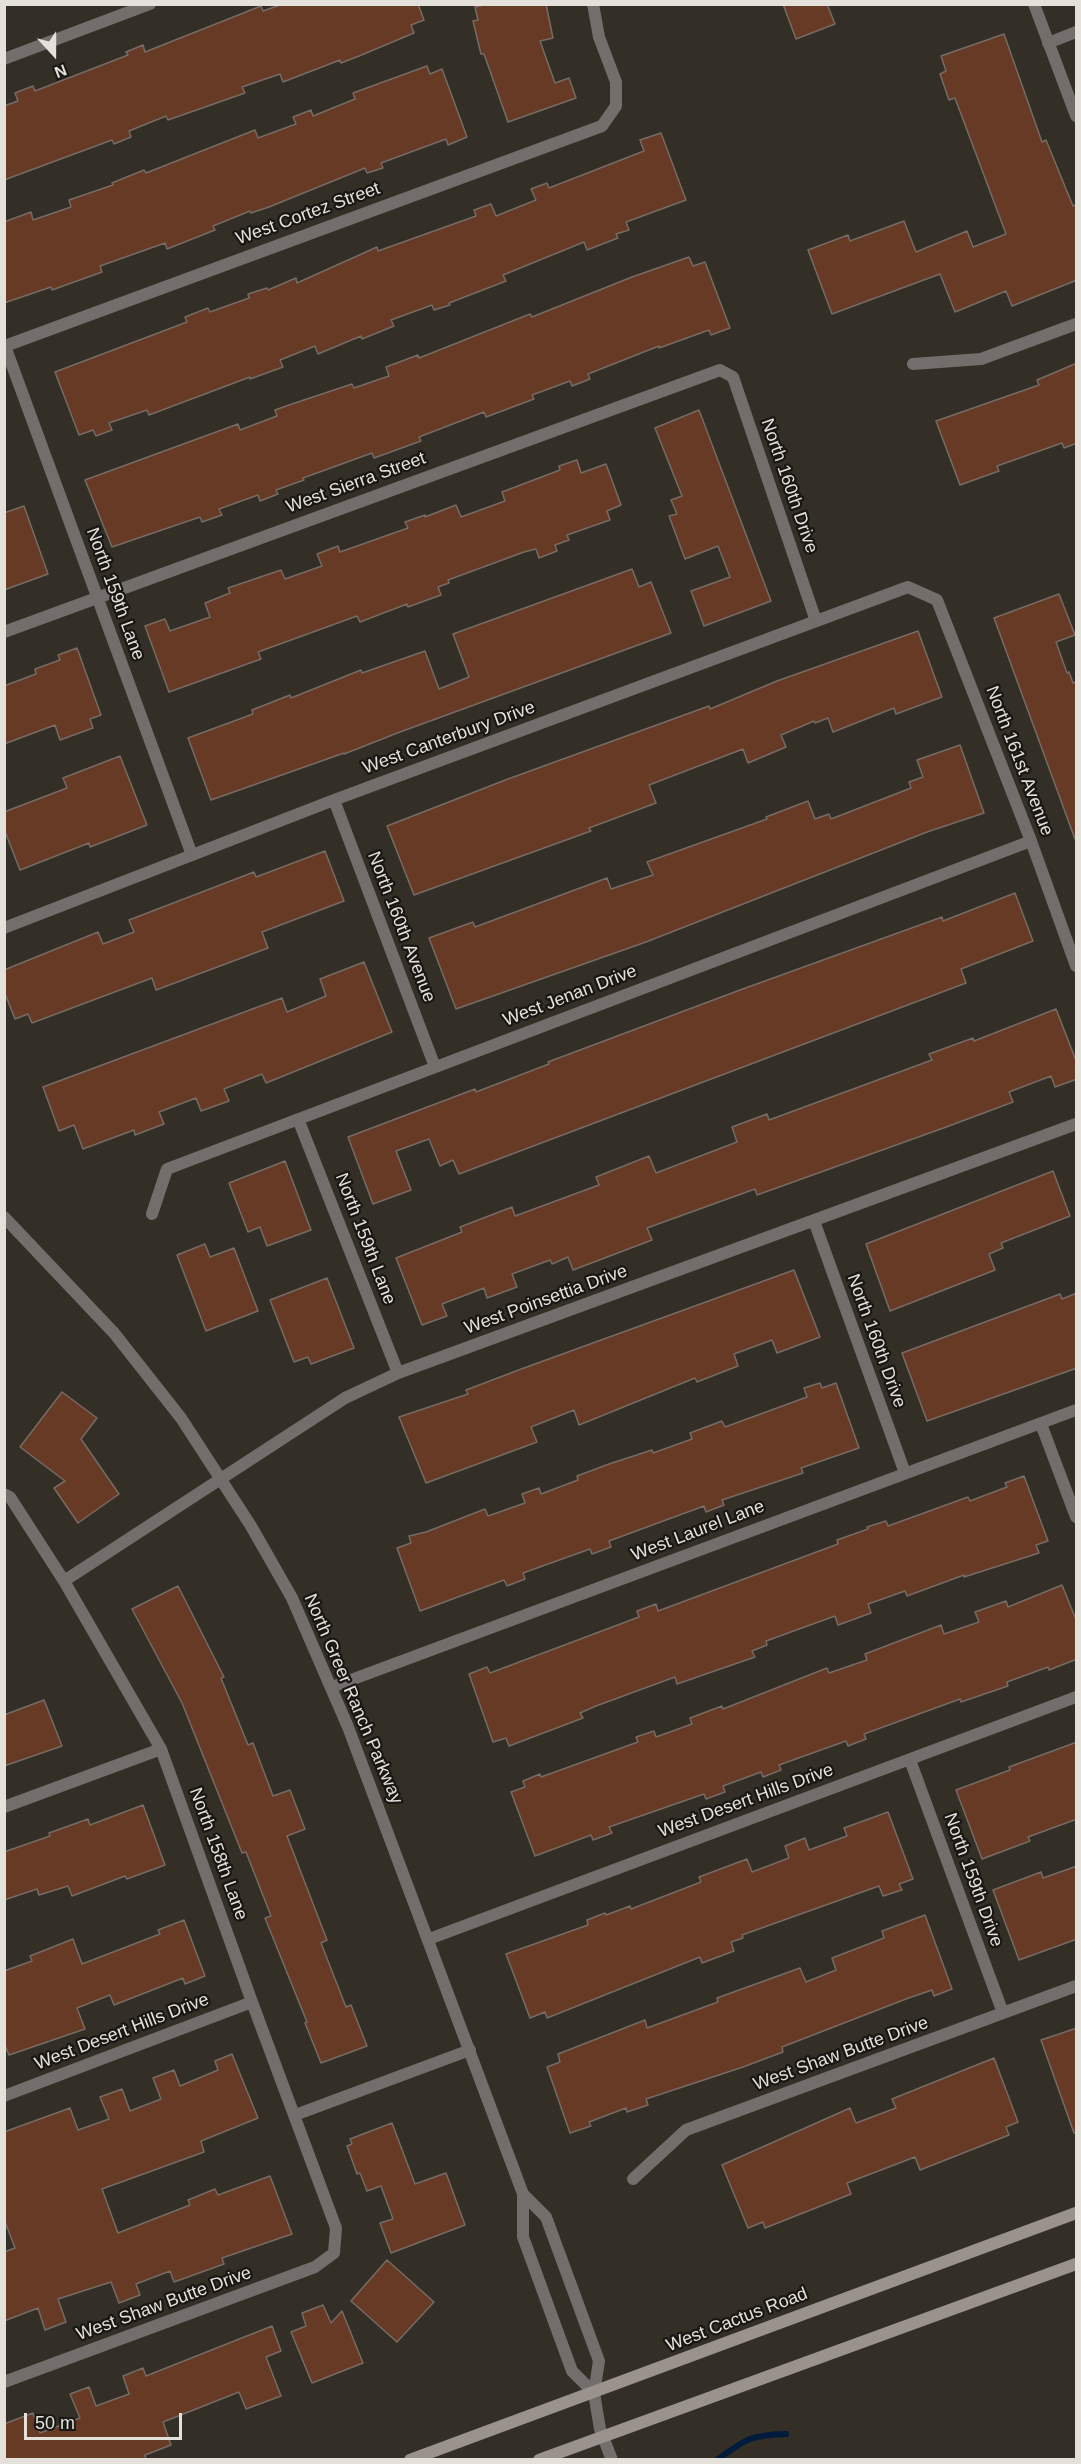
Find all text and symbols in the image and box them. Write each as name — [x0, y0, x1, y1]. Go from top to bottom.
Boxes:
north arrow — [24, 24, 84, 84]
text: N — [52, 61, 69, 81]
street label: West Cortez Street — [233, 178, 383, 250]
street label: North 160th Drive — [756, 416, 822, 556]
street label: West Sierra Street — [283, 448, 429, 518]
street label: North 159th Lane — [81, 525, 149, 663]
street label: North 161st Avenue — [980, 683, 1058, 839]
street label: West Canterbury Drive — [360, 697, 538, 779]
street label: North 160th Avenue — [362, 849, 440, 1005]
street label: West Jenan Drive — [500, 961, 640, 1031]
street label: North 159th Lane — [330, 1170, 400, 1308]
street label: West Poinsettia Drive — [462, 1260, 630, 1340]
street label: North 160th Drive — [842, 1271, 910, 1411]
street label: West Laurel Lane — [628, 1496, 768, 1566]
street label: North Greer Ranch Parkway — [299, 1591, 407, 1807]
street label: West Desert Hills Drive — [656, 1759, 836, 1843]
street label: North 158th Lane — [184, 1785, 252, 1923]
street label: North 159th Drive — [939, 1810, 1007, 1950]
street label: West Desert Hills Drive — [32, 1989, 212, 2075]
street label: West Shaw Butte Drive — [751, 2012, 931, 2096]
street label: West Shaw Butte Drive — [74, 2262, 254, 2346]
street label: West Cactus Road — [663, 2283, 811, 2357]
scale bar — [27, 2401, 184, 2439]
text: 50 m — [35, 2413, 75, 2433]

